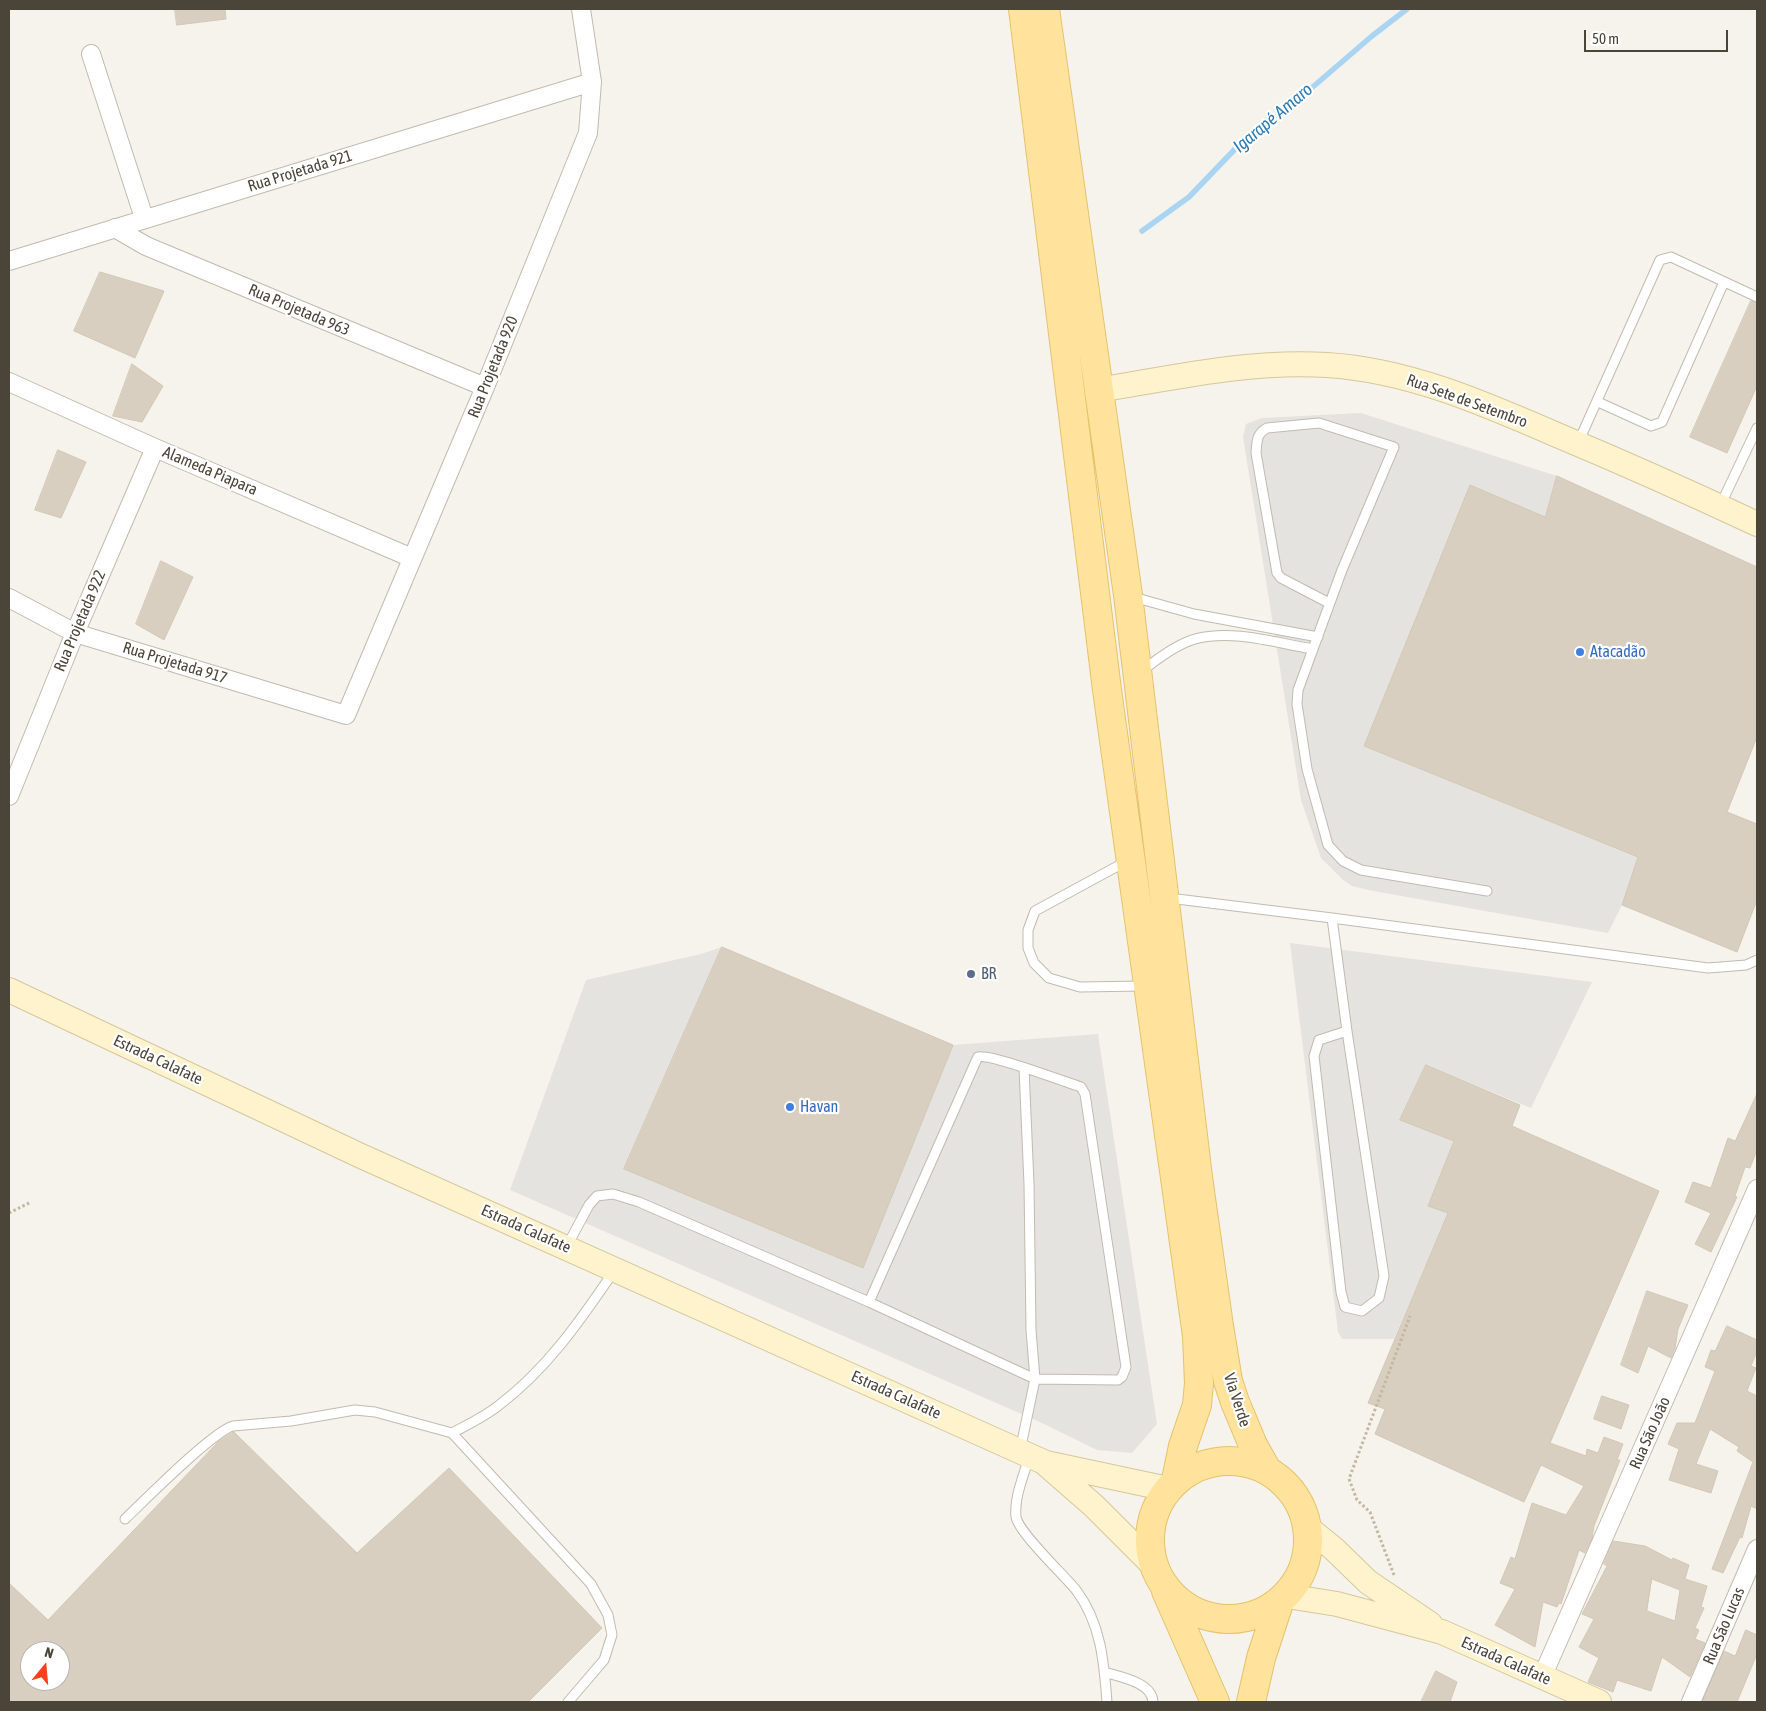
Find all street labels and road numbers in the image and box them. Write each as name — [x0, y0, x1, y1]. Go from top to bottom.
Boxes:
street label: Rua Projetada 921 — [245, 146, 355, 196]
street label: Rua Projetada 963 — [245, 280, 353, 340]
street label: Rua Projetada 920 — [464, 313, 522, 421]
street label: Rua Sete de Setembro — [1404, 370, 1530, 432]
street label: Alameda Piapara — [160, 442, 260, 500]
street label: Rua Projetada 922 — [50, 567, 110, 675]
street label: Rua Projetada 917 — [120, 638, 230, 688]
street label: Estrada Calafate — [110, 1031, 206, 1089]
street label: Estrada Calafate — [478, 1201, 574, 1257]
street label: Estrada Calafate — [848, 1367, 944, 1423]
street label: Via Verde — [1219, 1371, 1255, 1429]
street label: Rua São João — [1626, 1394, 1674, 1472]
street label: Rua São Lucas — [1699, 1584, 1749, 1668]
street label: Estrada Calafate — [1458, 1633, 1554, 1689]

